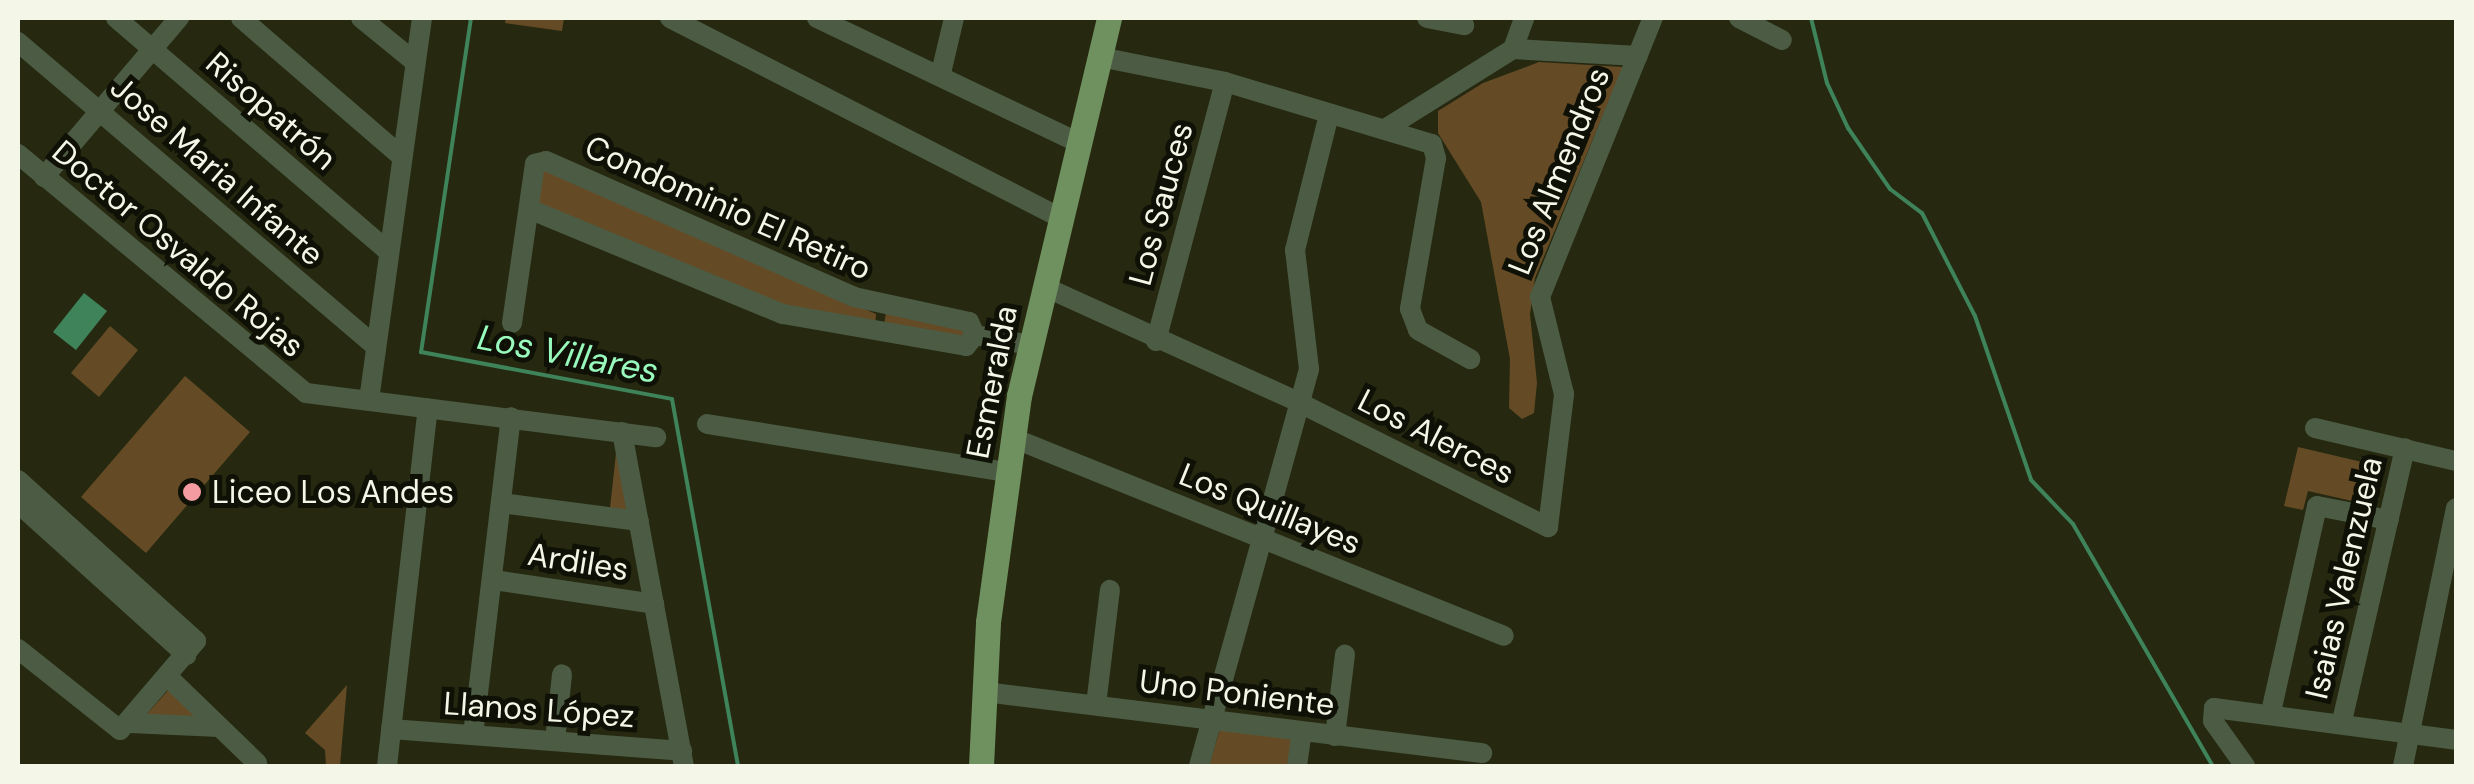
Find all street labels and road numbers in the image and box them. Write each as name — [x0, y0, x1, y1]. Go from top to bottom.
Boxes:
street label: Risopatrón — [198, 44, 344, 178]
street label: Los Almendros — [1500, 62, 1618, 280]
street label: Jose Maria Infante — [103, 68, 331, 274]
street label: Los Sauces — [1121, 119, 1201, 289]
street label: Condominio El Retiro — [579, 128, 877, 288]
street label: Doctor Osvaldo Rojas — [44, 133, 312, 365]
street label: Esmeralda — [958, 302, 1026, 462]
street label: Los Alerces — [1352, 381, 1520, 493]
street label: Isaias Valenzuela — [2298, 453, 2390, 703]
street label: Los Quillayes — [1174, 455, 1366, 563]
street label: Ardiles — [525, 535, 631, 589]
street label: Uno Poniente — [1137, 662, 1337, 724]
street label: Llanos López — [442, 684, 636, 736]

